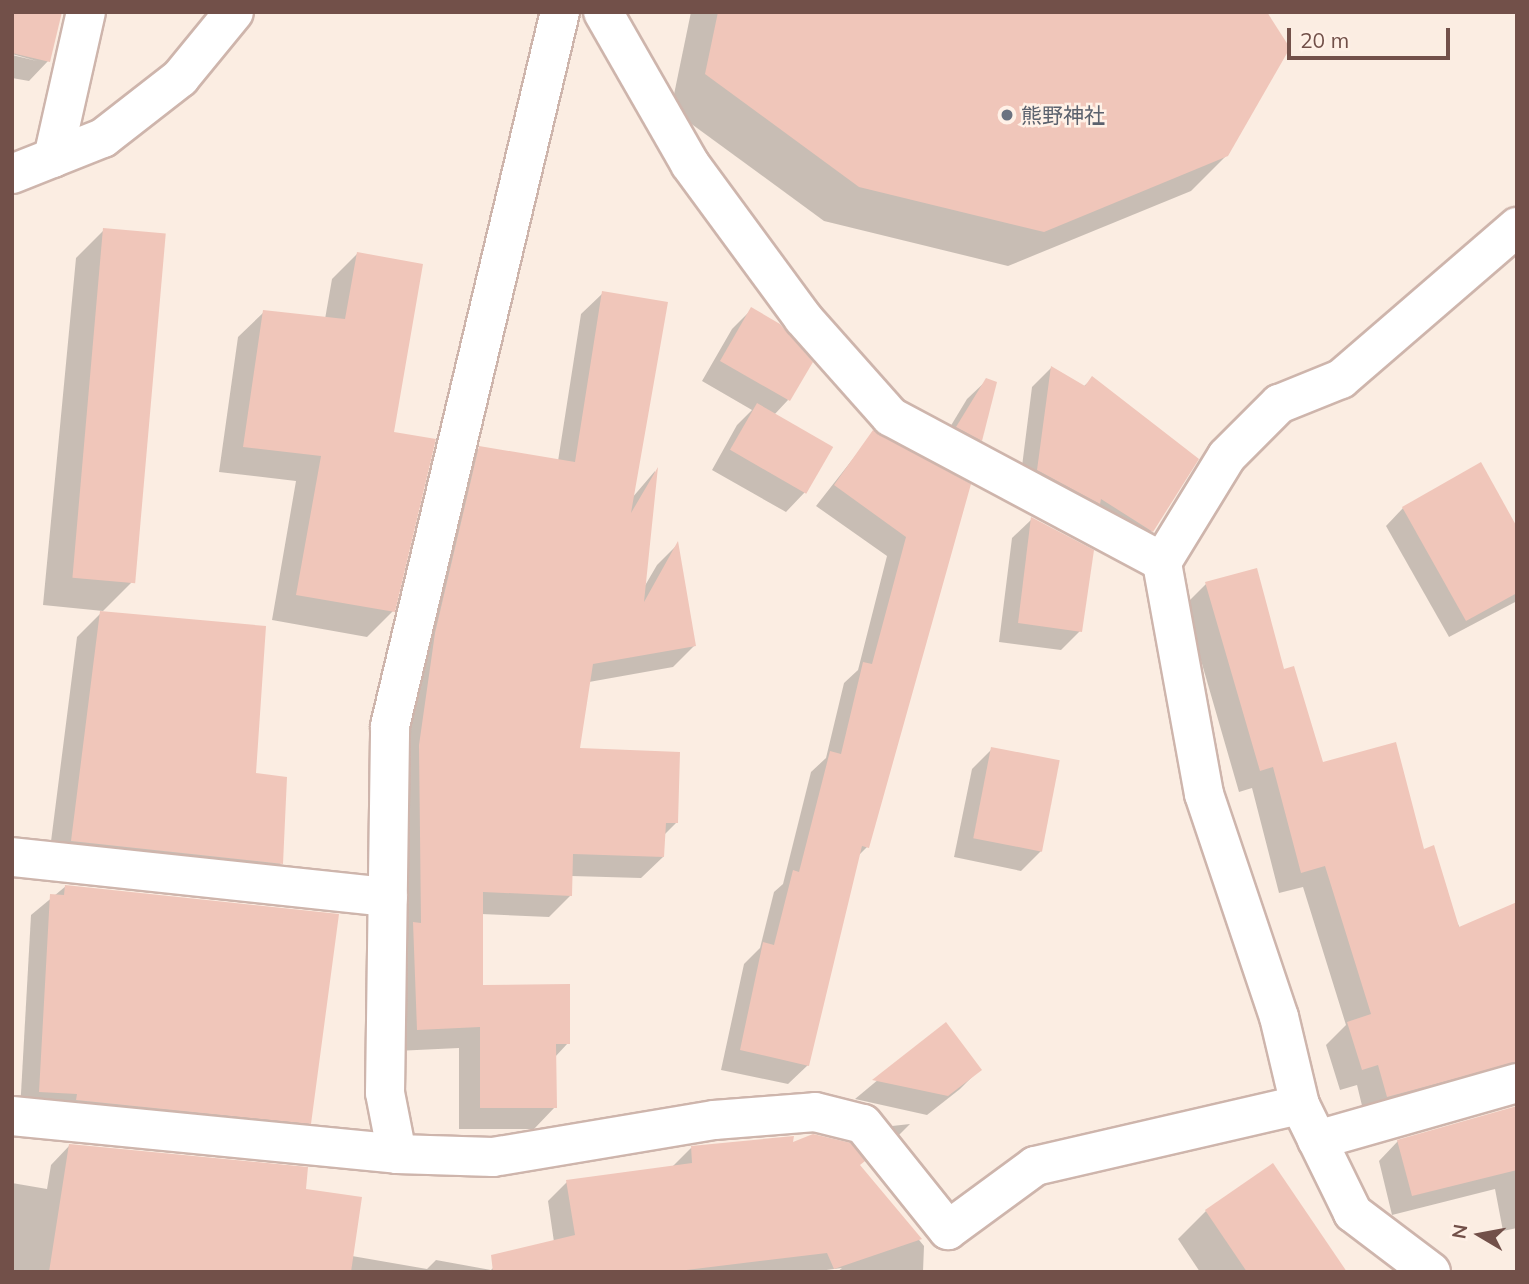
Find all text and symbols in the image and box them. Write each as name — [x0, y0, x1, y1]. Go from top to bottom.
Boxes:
scale bar — [1291, 14, 1454, 58]
text: 20 m — [1300, 27, 1349, 53]
place label: 熊野神社 — [1021, 102, 1105, 128]
marker: 熊野神社 — [999, 107, 1015, 123]
north arrow — [1445, 1200, 1515, 1270]
text: N — [1446, 1222, 1472, 1241]

